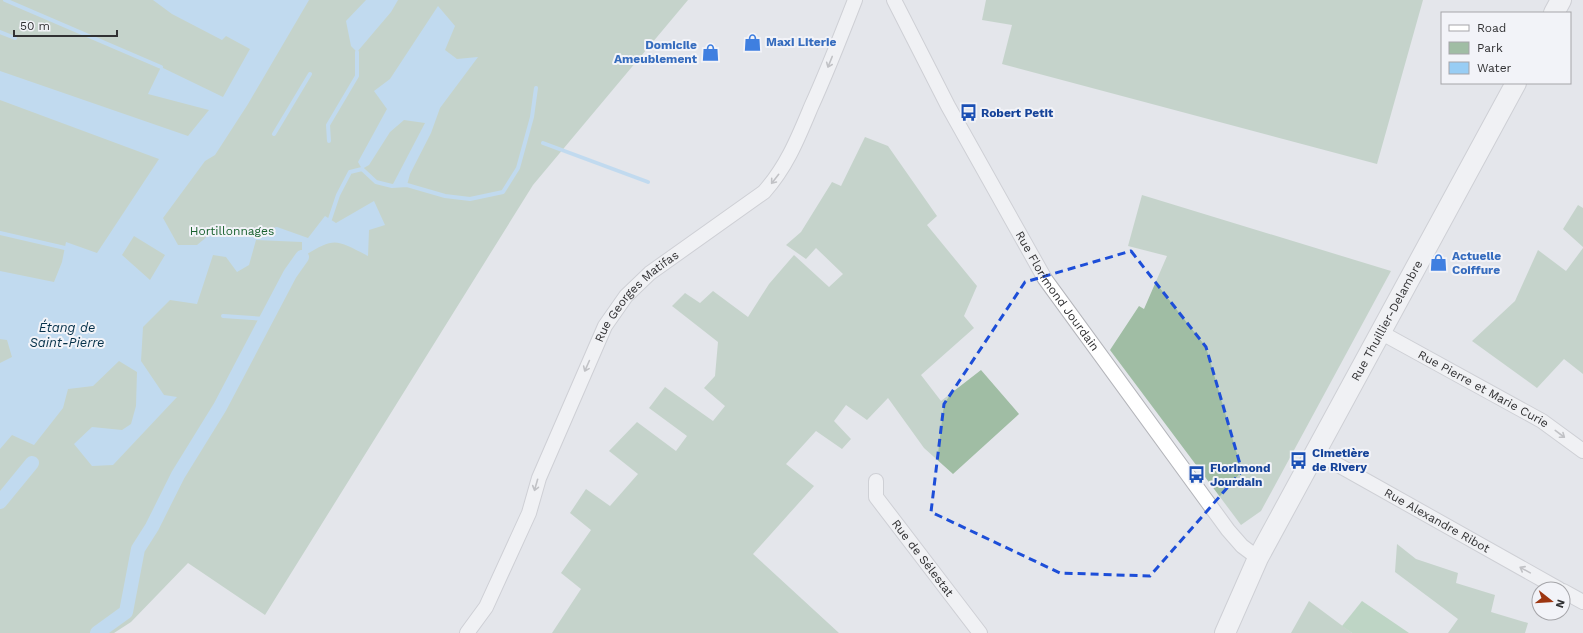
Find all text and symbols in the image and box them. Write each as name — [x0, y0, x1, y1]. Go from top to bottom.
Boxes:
scale bar — [14, 12, 117, 38]
legend — [1441, 12, 1571, 84]
text: 50 m — [20, 19, 50, 33]
text: Road — [1477, 21, 1506, 35]
shop icon: Maxi Literie — [743, 32, 763, 52]
place label: Maxi Literie — [766, 35, 836, 49]
place label: Domicile Ameublement — [614, 38, 698, 66]
text: Park — [1477, 41, 1503, 55]
shop icon: Domicile Ameublement — [700, 42, 720, 62]
one-way arrow — [826, 56, 834, 68]
text: Water — [1477, 61, 1512, 75]
bus stop icon: Robert Petit — [958, 103, 978, 123]
place label: Robert Petit — [981, 106, 1054, 120]
one-way arrow — [770, 174, 779, 185]
park label: Hortillonnages — [190, 224, 274, 238]
street label: Rue Florimond Jourdain — [1013, 229, 1102, 354]
street label: Rue Georges Matifas — [592, 248, 681, 344]
place label: Actuelle Coiffure — [1452, 249, 1501, 277]
shop icon: Actuelle Coiffure — [1429, 253, 1449, 273]
street label: Rue Thuillier-Delambre — [1348, 258, 1425, 384]
water label: Étang de Saint-Pierre — [29, 319, 105, 350]
street label: Rue Pierre et Marie Curie — [1416, 347, 1552, 431]
one-way arrow — [583, 359, 591, 371]
one-way arrow — [1555, 430, 1566, 438]
place label: Cimetière de Rivery — [1312, 446, 1370, 474]
bus stop icon: Cimetière de Rivery — [1289, 450, 1309, 470]
place label: Florimond Jourdain — [1210, 461, 1271, 489]
bus stop icon: Florimond Jourdain — [1187, 465, 1207, 485]
one-way arrow — [532, 479, 540, 492]
street label: Rue Alexandre Ribot — [1382, 485, 1492, 556]
street label: Rue de Sélestat — [889, 517, 957, 599]
one-way arrow — [1519, 565, 1531, 573]
north arrow — [1531, 581, 1571, 621]
text: N — [1553, 598, 1567, 610]

